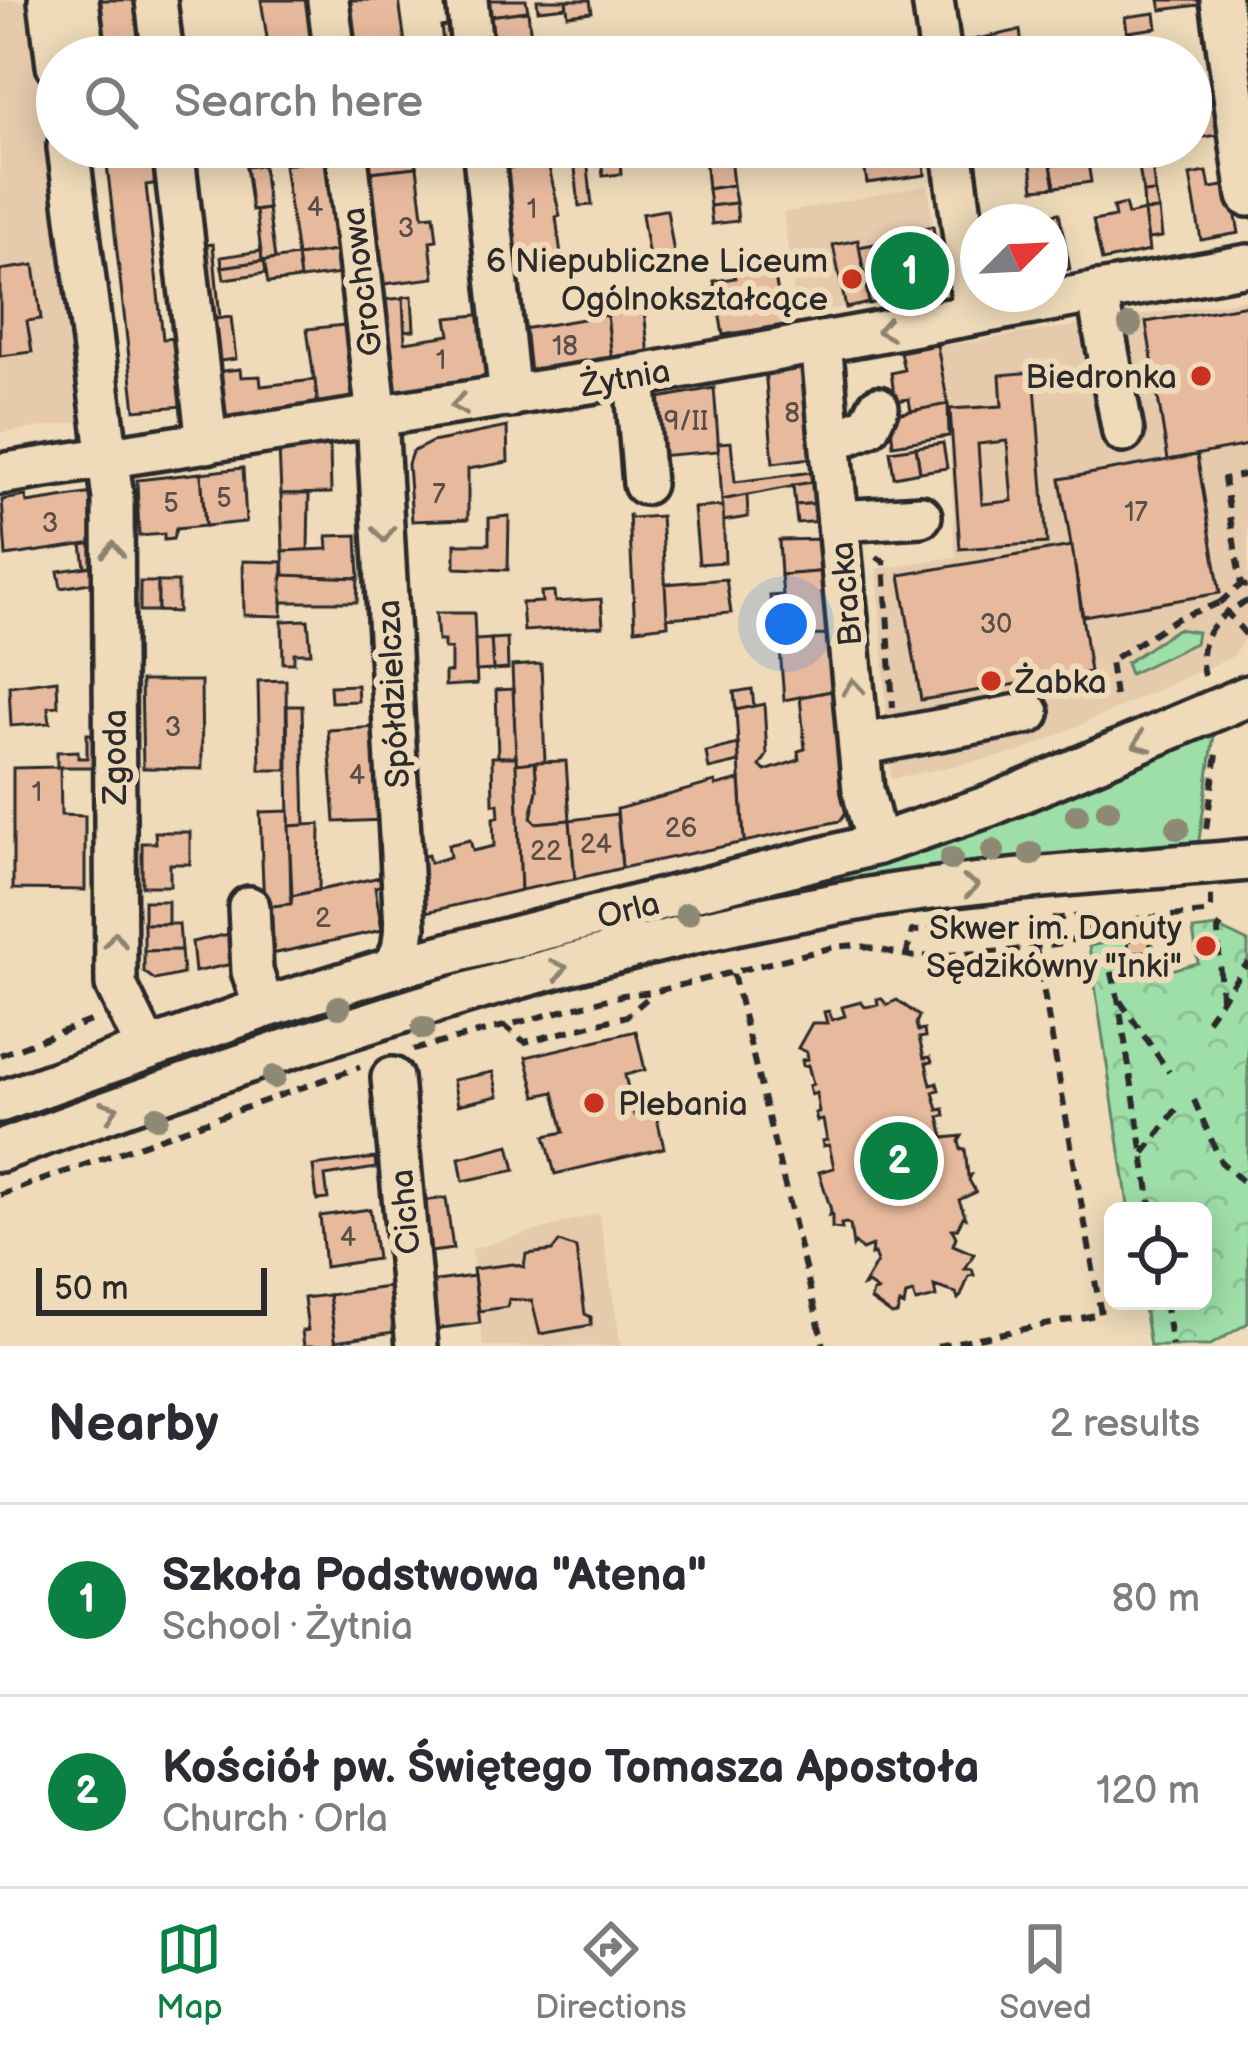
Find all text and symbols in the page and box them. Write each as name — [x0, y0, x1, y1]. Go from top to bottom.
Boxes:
search box — [36, 36, 1212, 168]
icon: search — [78, 69, 144, 135]
text: Search here — [174, 75, 423, 130]
house number: 4 — [307, 192, 324, 224]
house number: 1 — [527, 194, 537, 226]
north arrow — [960, 204, 1068, 312]
street label: Grochowa — [334, 205, 392, 358]
house number: 3 — [398, 213, 414, 245]
pin: 1 — [871, 226, 949, 316]
place label: 6 Niepubliczne Liceum Ogólnokształcące — [486, 242, 828, 320]
marker: 6 Niepubliczne Liceum Ogólnokształcące — [839, 266, 865, 292]
one-way arrow — [875, 317, 895, 342]
house number: 18 — [552, 331, 578, 363]
house number: 1 — [436, 345, 446, 377]
street label: Żytnia — [576, 350, 673, 407]
place label: Biedronka — [1025, 358, 1177, 398]
marker: Biedronka — [1188, 363, 1214, 389]
one-way arrow — [450, 391, 470, 416]
house number: 8 — [784, 398, 800, 430]
house number: 9/II — [664, 406, 708, 438]
house number: 7 — [432, 479, 446, 511]
house number: 5 — [216, 483, 232, 515]
house number: 5 — [163, 488, 179, 520]
house number: 17 — [1124, 497, 1149, 529]
house number: 3 — [42, 508, 58, 540]
one-way arrow — [371, 525, 397, 544]
one-way arrow — [100, 540, 126, 558]
street label: Bracka — [823, 540, 871, 648]
your location — [756, 594, 816, 654]
street label: Spółdzielcza — [369, 599, 419, 789]
house number: 30 — [980, 609, 1012, 641]
place label: Żabka — [1014, 662, 1107, 703]
marker: Żabka — [978, 668, 1004, 694]
one-way arrow — [841, 677, 866, 696]
street label: Zgoda — [96, 709, 136, 806]
house number: 3 — [165, 712, 181, 744]
one-way arrow — [1132, 729, 1153, 753]
house number: 4 — [349, 760, 366, 792]
house number: 1 — [32, 777, 42, 809]
house number: 26 — [665, 813, 697, 845]
house number: 24 — [580, 829, 613, 861]
house number: 22 — [530, 836, 562, 868]
one-way arrow — [961, 873, 981, 899]
street label: Orla — [593, 884, 664, 938]
house number: 2 — [315, 903, 331, 935]
place label: Skwer im. Danuty Sędzikówny "Inki" — [926, 909, 1182, 987]
one-way arrow — [102, 930, 128, 948]
marker: Skwer im. Danuty Sędzikówny "Inki" — [1193, 933, 1219, 959]
one-way arrow — [549, 959, 569, 984]
place label: Plebania — [618, 1085, 748, 1125]
marker: Plebania — [581, 1090, 607, 1116]
one-way arrow — [98, 1100, 119, 1124]
pin: 2 — [860, 1116, 938, 1206]
street label: Cicha — [382, 1167, 430, 1256]
map controls — [1104, 1202, 1212, 1310]
button: locate — [1104, 1202, 1212, 1310]
house number: 4 — [340, 1222, 357, 1254]
scale bar — [36, 1262, 267, 1315]
text: 50 m — [54, 1269, 129, 1309]
text: Nearby — [48, 1394, 219, 1455]
text: 2 results — [1049, 1401, 1200, 1448]
text: Szkoła Podstwowa "Atena" — [162, 1549, 707, 1604]
text: 1 — [79, 1576, 95, 1623]
text: 80 m — [1112, 1576, 1200, 1623]
text: School · Żytnia — [162, 1604, 413, 1651]
text: Kościół pw. Świętego Tomasza Apostoła — [162, 1741, 980, 1796]
text: 2 — [75, 1768, 99, 1815]
text: 120 m — [1096, 1768, 1200, 1815]
text: Church · Orla — [162, 1796, 388, 1843]
tab: Map — [156, 1916, 223, 2028]
tab: Directions — [535, 1916, 687, 2028]
tab: Saved — [999, 1916, 1092, 2028]

